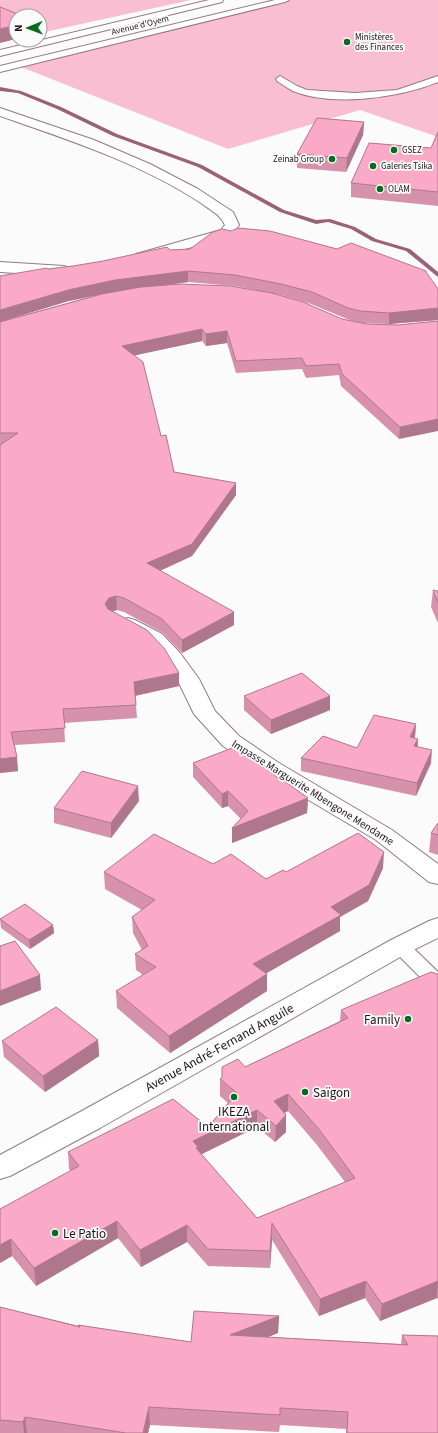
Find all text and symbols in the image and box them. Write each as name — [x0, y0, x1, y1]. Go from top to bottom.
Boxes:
north arrow — [8, 8, 48, 48]
street label: Avenue d'Oyem — [110, 12, 170, 39]
text: N — [11, 24, 26, 32]
place label: Ministères des Finances — [355, 31, 403, 54]
marker: Ministères des Finances — [342, 37, 352, 47]
place label: GSEZ — [402, 144, 422, 157]
marker: GSEZ — [389, 145, 399, 155]
place label: Zeinab Group — [273, 153, 324, 166]
marker: Zeinab Group — [327, 154, 337, 164]
place label: Galeries Tsika — [381, 160, 432, 173]
marker: Galeries Tsika — [368, 161, 378, 171]
place label: OLAM — [388, 183, 410, 196]
marker: OLAM — [375, 184, 385, 194]
street label: Impasse Marguerite Mbengone Mendame — [229, 736, 397, 849]
street label: Avenue André-Fernand Anguile — [142, 999, 297, 1096]
place label: Family — [364, 1011, 400, 1029]
marker: Family — [403, 1014, 413, 1024]
place label: Saïgon — [313, 1084, 350, 1102]
marker: Saïgon — [300, 1087, 310, 1097]
marker: IKEZA International — [229, 1092, 239, 1102]
place label: IKEZA International — [199, 1103, 269, 1136]
place label: Le Patio — [63, 1225, 106, 1243]
marker: Le Patio — [50, 1228, 60, 1238]

